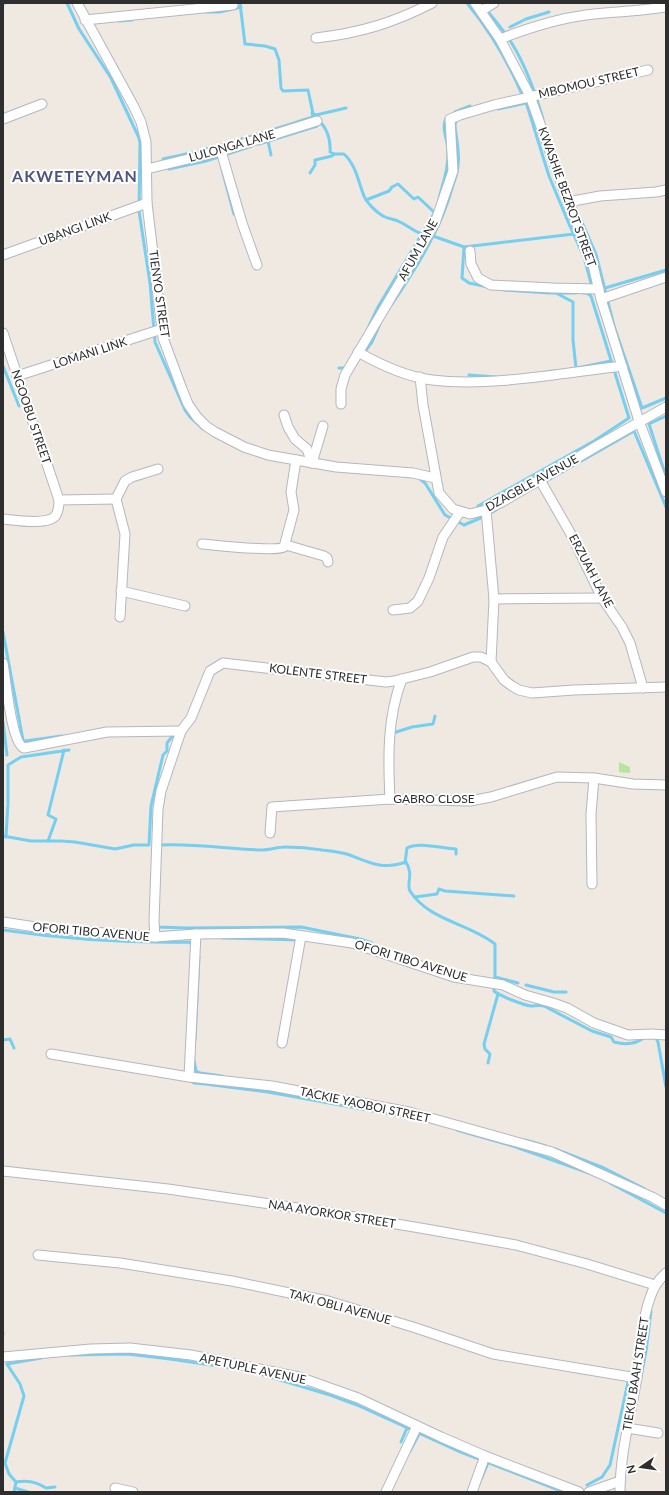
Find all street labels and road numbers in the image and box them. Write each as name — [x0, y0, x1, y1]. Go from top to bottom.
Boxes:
street label: MBOMOU STREET — [537, 64, 641, 101]
street label: KWASHIE BEZROT STREET — [535, 125, 600, 269]
street label: LULONGA LANE — [187, 126, 277, 165]
street label: UBANGI LINK — [37, 209, 113, 249]
street label: AFUM LANE — [394, 216, 441, 283]
street label: TIENYO STREET — [146, 249, 173, 339]
street label: LOMANI LINK — [51, 334, 129, 372]
street label: NGOOBU STREET — [8, 368, 55, 466]
street label: DZAGBLE AVENUE — [483, 451, 581, 514]
street label: ERZUAH LANE — [566, 531, 617, 610]
street label: KOLENTE STREET — [268, 660, 368, 687]
street label: GABRO CLOSE — [393, 791, 475, 806]
street label: OFORI TIBO AVENUE — [32, 919, 150, 944]
street label: OFORI TIBO AVENUE — [353, 936, 470, 985]
street label: TACKIE YAOBOI STREET — [298, 1083, 432, 1126]
street label: NAA AYORKOR STREET — [267, 1196, 397, 1231]
street label: TAKI OBLI AVENUE — [287, 1286, 393, 1327]
street label: TIEKU BAAH STREET — [619, 1316, 652, 1432]
street label: APETUPLE AVENUE — [198, 1350, 308, 1387]

